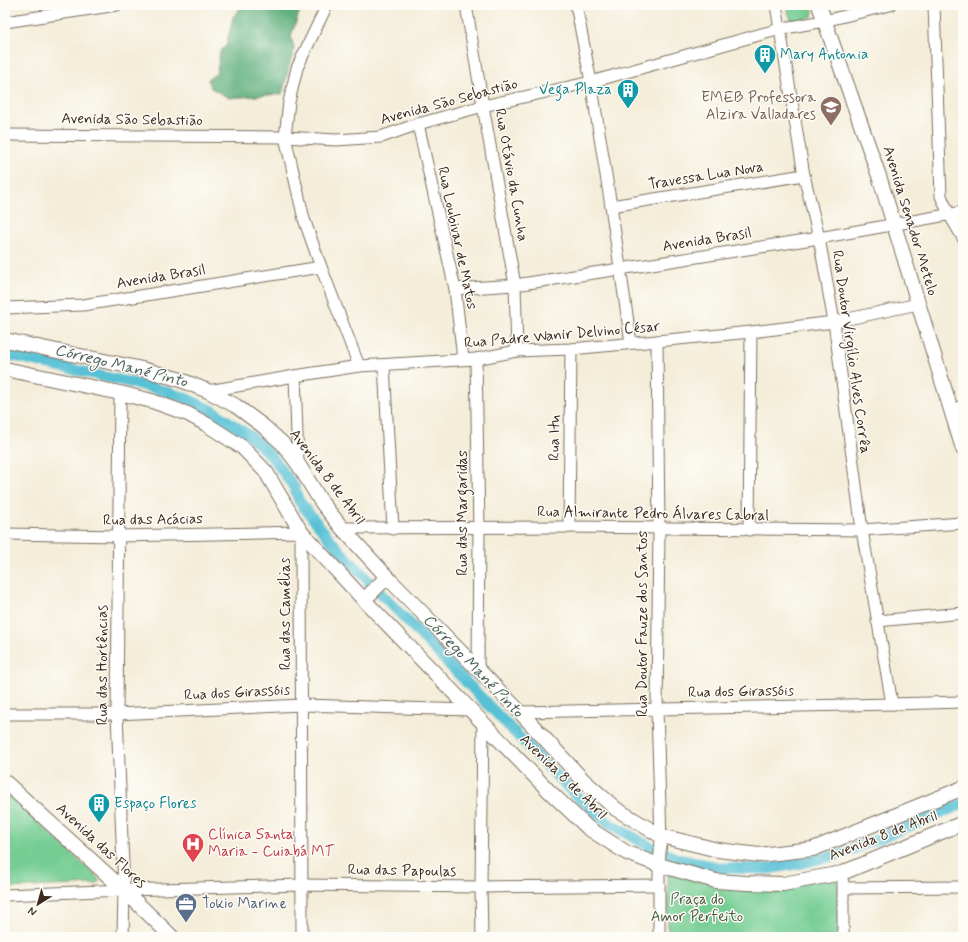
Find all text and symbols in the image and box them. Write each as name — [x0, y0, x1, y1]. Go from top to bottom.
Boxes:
building icon: Mary Antonia — [752, 42, 778, 75]
place label: Mary Antonia — [780, 45, 868, 65]
street label: Avenida São Sebastião — [378, 74, 520, 130]
building icon: Vega Plaza — [615, 77, 641, 110]
place label: Vega Plaza — [539, 80, 612, 101]
place label: EMEB Professora Alzira Valladares — [701, 88, 817, 125]
school or university icon: EMEB Professora Alzira Valladares — [818, 94, 844, 127]
street label: Rua Otávio da Cunha — [489, 107, 533, 243]
street label: Avenida São Sebastião — [61, 109, 203, 131]
street label: Avenida Senador Metelo — [878, 144, 942, 298]
street label: Travessa Lua Nova — [647, 157, 765, 195]
street label: Rua Loubivar de Matos — [432, 165, 482, 312]
street label: Avenida Brasil — [661, 223, 753, 257]
street label: Rua Doutor Virgílio Alves Corrêa — [826, 249, 875, 455]
street label: Avenida Brasil — [115, 260, 207, 294]
street label: Rua Padre Wanir Delvino César — [463, 316, 662, 354]
water label: Córrego Mané Pinto — [52, 339, 190, 395]
street label: Rua Itu — [545, 414, 565, 461]
street label: Avenida 8 de Abril — [284, 425, 370, 529]
street label: Rua das Margaridas — [453, 450, 474, 576]
street label: Rua Almirante Pedro Álvares Cabral — [537, 501, 769, 526]
street label: Rua das Acácias — [103, 509, 203, 531]
street label: Rua Doutor Fauze dos Santos — [633, 531, 653, 717]
street label: Rua das Camélias — [276, 557, 296, 670]
street label: Rua das Hortências — [93, 605, 113, 725]
water label: Córrego Mané Pinto — [417, 610, 528, 724]
street label: Rua dos Girassóis — [183, 680, 291, 706]
street label: Rua dos Girassóis — [688, 681, 795, 703]
street label: Avenida 8 de Abril — [515, 730, 611, 824]
building icon: Espaço Flores — [86, 791, 112, 824]
place label: Espaço Flores — [114, 794, 197, 814]
street label: Avenida das Flores — [52, 799, 151, 893]
street label: Avenida 8 de Abril — [826, 806, 940, 866]
place label: Clínica Santa Maria - Cuiabá MT — [208, 825, 335, 862]
hospital icon: Clínica Santa Maria - Cuiabá MT — [180, 831, 206, 864]
street label: Rua das Papoulas — [347, 860, 457, 882]
north arrow — [18, 884, 58, 924]
park label: Praça do Amor Perfeito — [651, 890, 743, 927]
office icon: Tokio Marine — [173, 891, 199, 924]
place label: Tokio Marine — [202, 894, 287, 914]
text: N — [25, 903, 40, 919]

